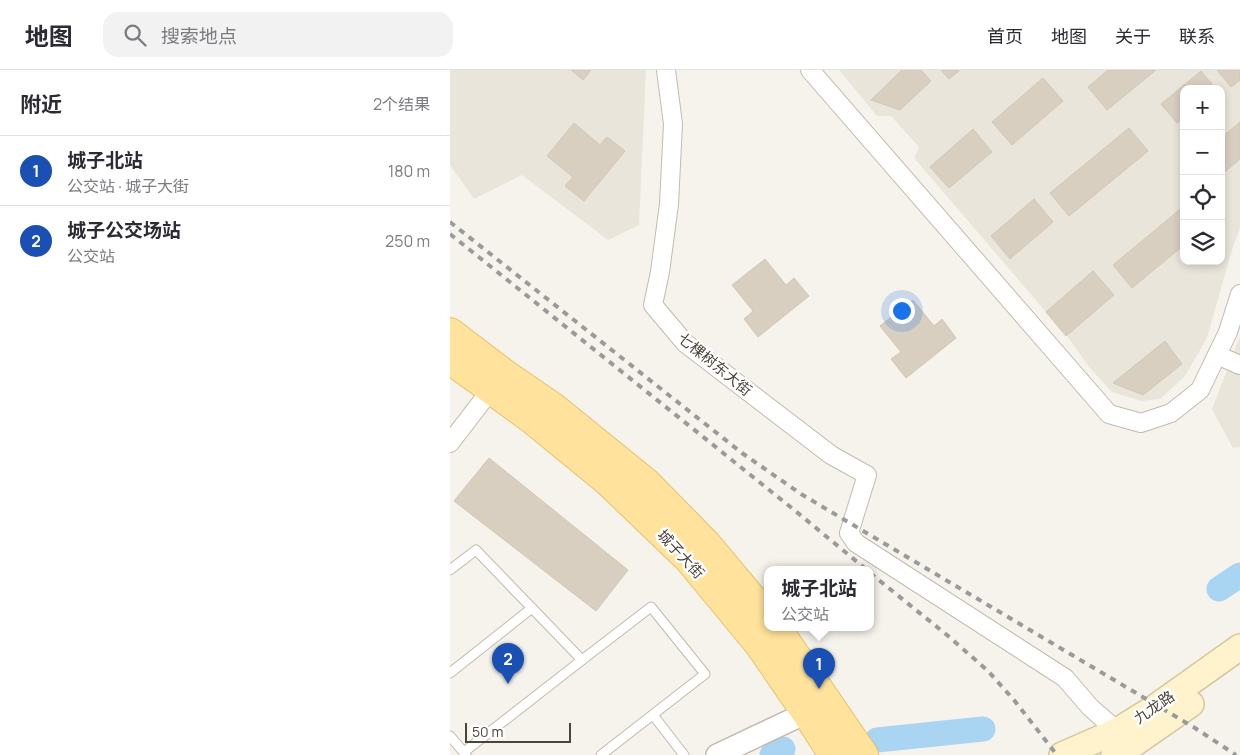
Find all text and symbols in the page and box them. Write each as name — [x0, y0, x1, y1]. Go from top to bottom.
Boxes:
search box — [103, 12, 453, 57]
text: 地图 — [25, 19, 73, 52]
icon: search — [121, 21, 149, 49]
text: 搜索地点 — [161, 23, 237, 49]
text: 首页 — [987, 24, 1023, 48]
text: 地图 — [1051, 24, 1087, 48]
text: 关于 — [1115, 24, 1151, 48]
text: 联系 — [1179, 24, 1215, 48]
map controls — [1180, 85, 1225, 265]
button: + — [1180, 85, 1225, 130]
text: 附近 — [20, 90, 62, 118]
text: 2个结果 — [373, 93, 430, 115]
button: − — [1180, 130, 1225, 175]
text: 城子北站 — [67, 147, 143, 173]
text: 1 — [32, 160, 40, 182]
text: 180 m — [388, 160, 430, 182]
text: 公交站 · 城子大街 — [67, 175, 189, 197]
button: locate — [1180, 175, 1225, 220]
text: 城子公交场站 — [67, 217, 181, 243]
button: layers — [1180, 220, 1225, 265]
text: 2 — [31, 230, 41, 252]
text: 250 m — [385, 230, 430, 252]
text: 公交站 — [67, 245, 115, 267]
your location — [889, 298, 915, 324]
street label: 七棵树东大街 — [673, 328, 757, 400]
street label: 城子大街 — [653, 525, 709, 583]
popup — [764, 566, 874, 631]
text: 城子北站 — [781, 575, 857, 601]
text: 公交站 — [781, 603, 829, 625]
pin: 2 — [492, 643, 524, 684]
pin: 1 — [803, 648, 835, 689]
street label: 九龙路 — [1129, 686, 1179, 728]
scale bar — [465, 720, 571, 743]
text: 50 m — [472, 722, 503, 741]

